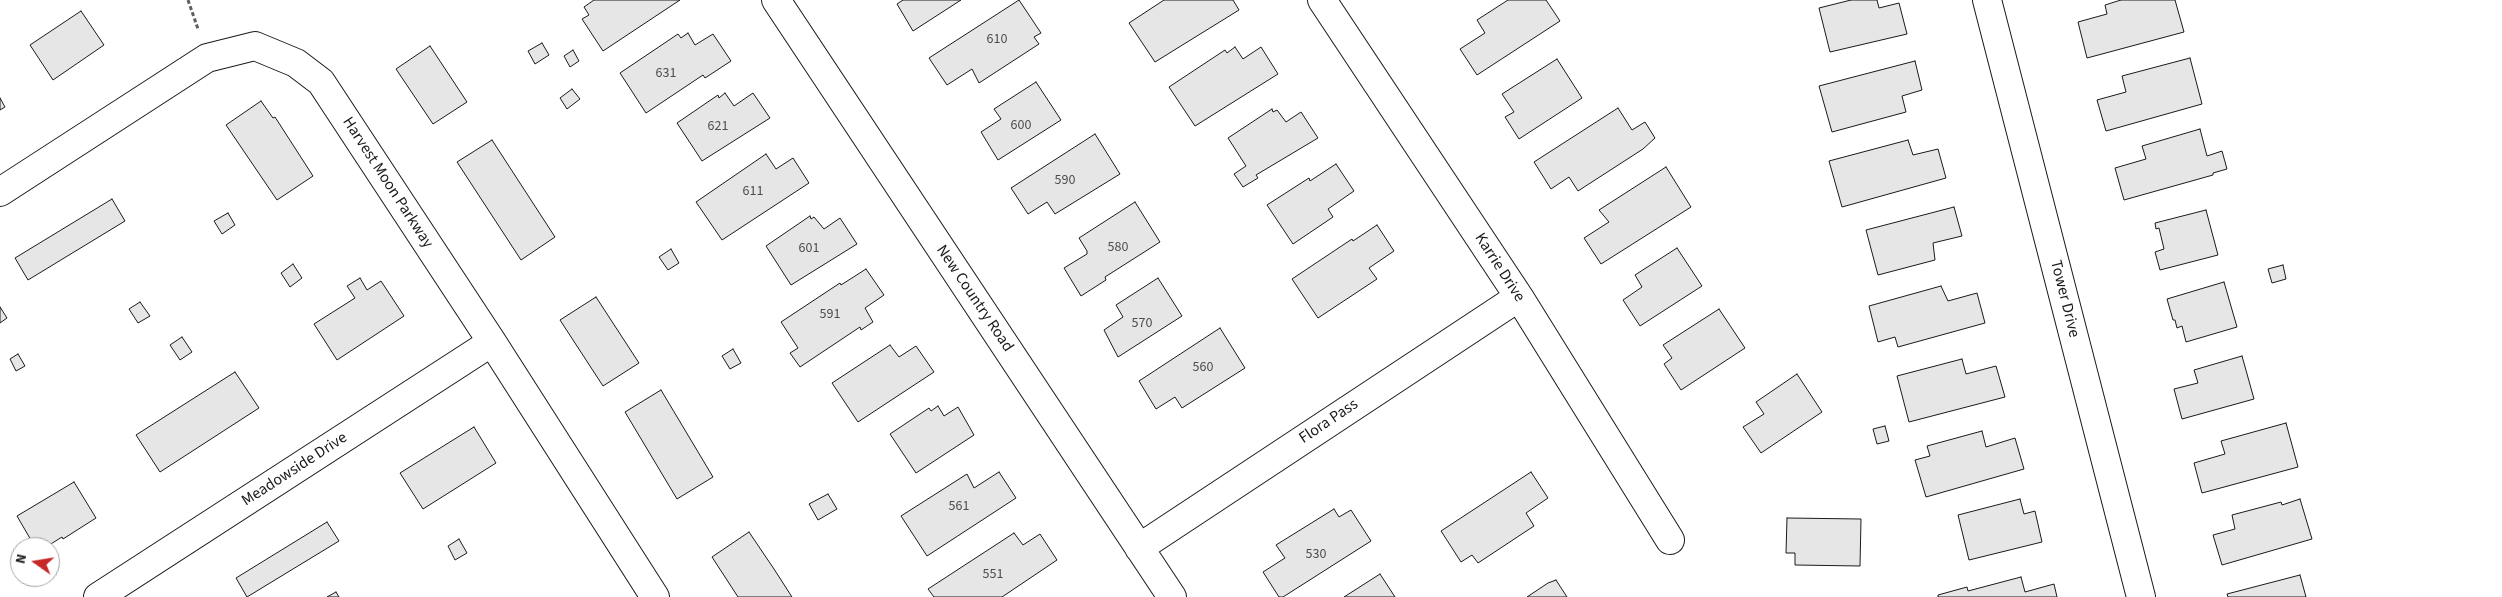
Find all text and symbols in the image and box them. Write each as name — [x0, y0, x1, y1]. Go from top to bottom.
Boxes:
house number: 610 — [987, 32, 1007, 48]
house number: 631 — [656, 66, 676, 82]
street label: Harvest Moon Parkway — [337, 114, 437, 252]
house number: 600 — [1011, 118, 1031, 134]
house number: 621 — [708, 119, 728, 135]
house number: 590 — [1055, 173, 1075, 189]
house number: 611 — [743, 184, 763, 200]
street label: Karrie Drive — [1470, 230, 1528, 306]
house number: 580 — [1108, 240, 1128, 256]
house number: 601 — [799, 241, 819, 257]
street label: New Country Road — [931, 242, 1017, 356]
street label: Tower Drive — [2045, 258, 2083, 340]
house number: 591 — [820, 307, 840, 323]
house number: 570 — [1132, 316, 1152, 332]
house number: 560 — [1193, 360, 1213, 376]
street label: Flora Pass — [1296, 395, 1362, 449]
street label: Meadowside Drive — [239, 429, 351, 511]
house number: 561 — [949, 499, 969, 515]
north arrow — [10, 537, 60, 587]
house number: 530 — [1306, 547, 1326, 563]
text: N — [11, 552, 32, 566]
house number: 551 — [983, 567, 1003, 583]

